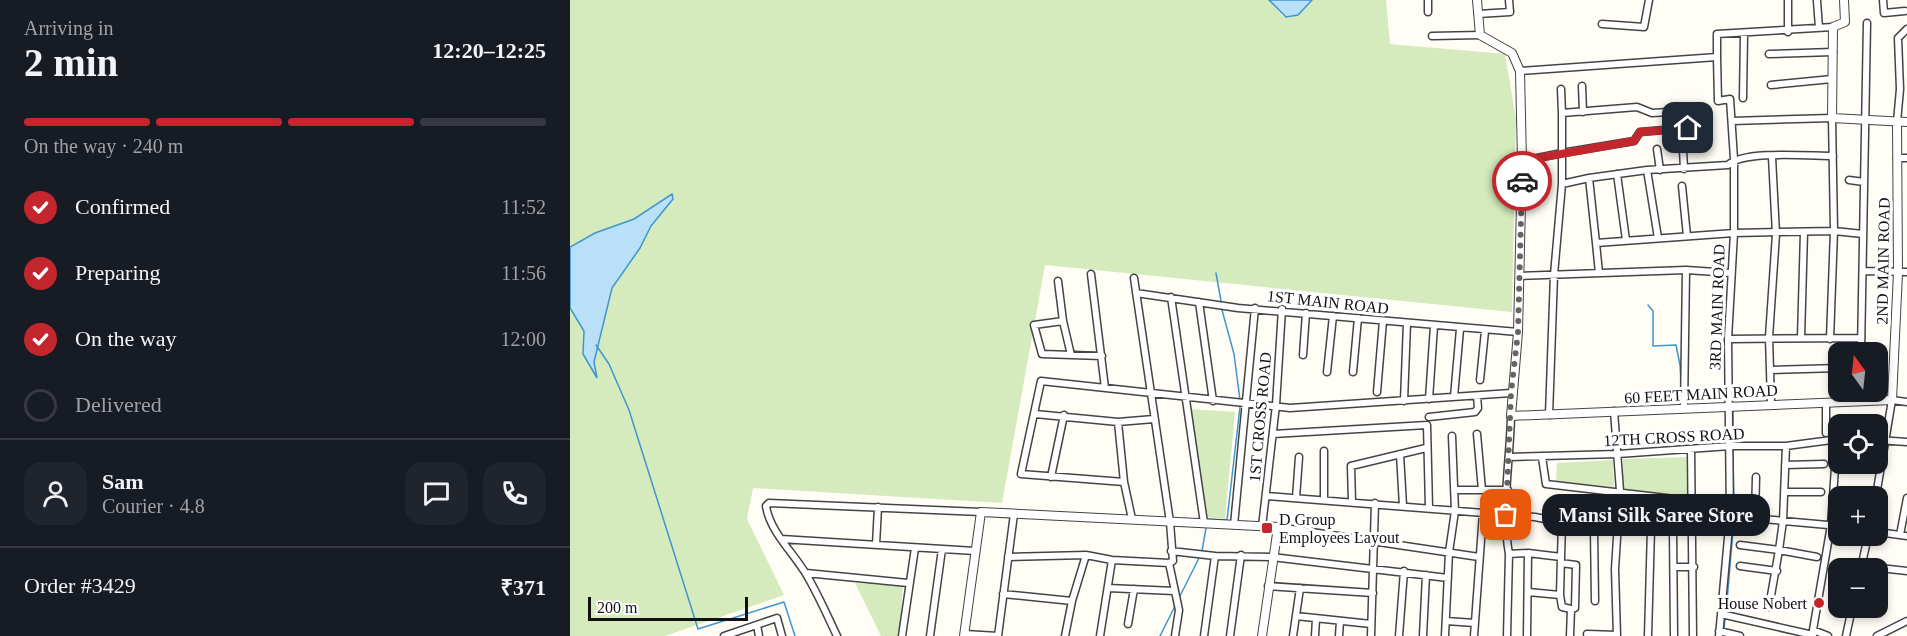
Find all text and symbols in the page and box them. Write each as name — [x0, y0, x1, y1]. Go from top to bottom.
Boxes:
text: Arriving in — [24, 17, 113, 39]
text: 12:20–12:25 — [432, 38, 546, 63]
text: 2 min — [24, 41, 118, 84]
pin — [1662, 102, 1713, 153]
icon: home — [1671, 111, 1704, 144]
text: On the way · 240 m — [24, 135, 183, 157]
courier — [1492, 151, 1552, 211]
icon: car — [1506, 165, 1539, 198]
icon: check — [24, 191, 57, 224]
text: Confirmed — [75, 194, 170, 219]
text: 11:52 — [501, 196, 546, 218]
street label: 2ND MAIN ROAD — [1873, 197, 1893, 325]
street label: 3RD MAIN ROAD — [1706, 244, 1728, 370]
icon: check — [24, 257, 57, 290]
text: Preparing — [75, 260, 161, 285]
text: 11:56 — [501, 262, 546, 284]
street label: 1ST MAIN ROAD — [1266, 287, 1390, 317]
icon: check — [24, 323, 57, 356]
text: On the way — [75, 326, 176, 351]
text: 12:00 — [500, 328, 546, 350]
north arrow — [1828, 342, 1888, 402]
map controls — [1828, 342, 1888, 618]
street label: 1ST CROSS ROAD — [1246, 351, 1274, 483]
street label: 60 FEET MAIN ROAD — [1624, 381, 1778, 407]
text: Delivered — [75, 392, 162, 417]
button: locate — [1828, 414, 1888, 474]
street label: 12TH CROSS ROAD — [1603, 425, 1745, 449]
button: person — [24, 462, 87, 525]
button: chat — [405, 462, 468, 525]
button: phone — [483, 462, 546, 525]
text: Sam — [102, 469, 144, 494]
button: + — [1828, 486, 1888, 546]
pin — [1480, 489, 1531, 540]
callout: Mansi Silk Saree Store — [1542, 494, 1770, 536]
text: Courier · 4.8 — [102, 495, 205, 517]
icon: bag — [1489, 498, 1522, 531]
text: Mansi Silk Saree Store — [1559, 504, 1753, 526]
place label: D Group Employees Layout — [1279, 511, 1400, 547]
marker: D Group Employees Layout — [1260, 521, 1274, 535]
button: − — [1828, 558, 1888, 618]
text: Order #3429 — [24, 573, 136, 598]
text: ₹371 — [500, 575, 546, 600]
scale bar — [588, 594, 748, 622]
place label: House Nobert — [1718, 595, 1808, 612]
marker: House Nobert — [1812, 596, 1826, 610]
text: 200 m — [597, 599, 637, 616]

